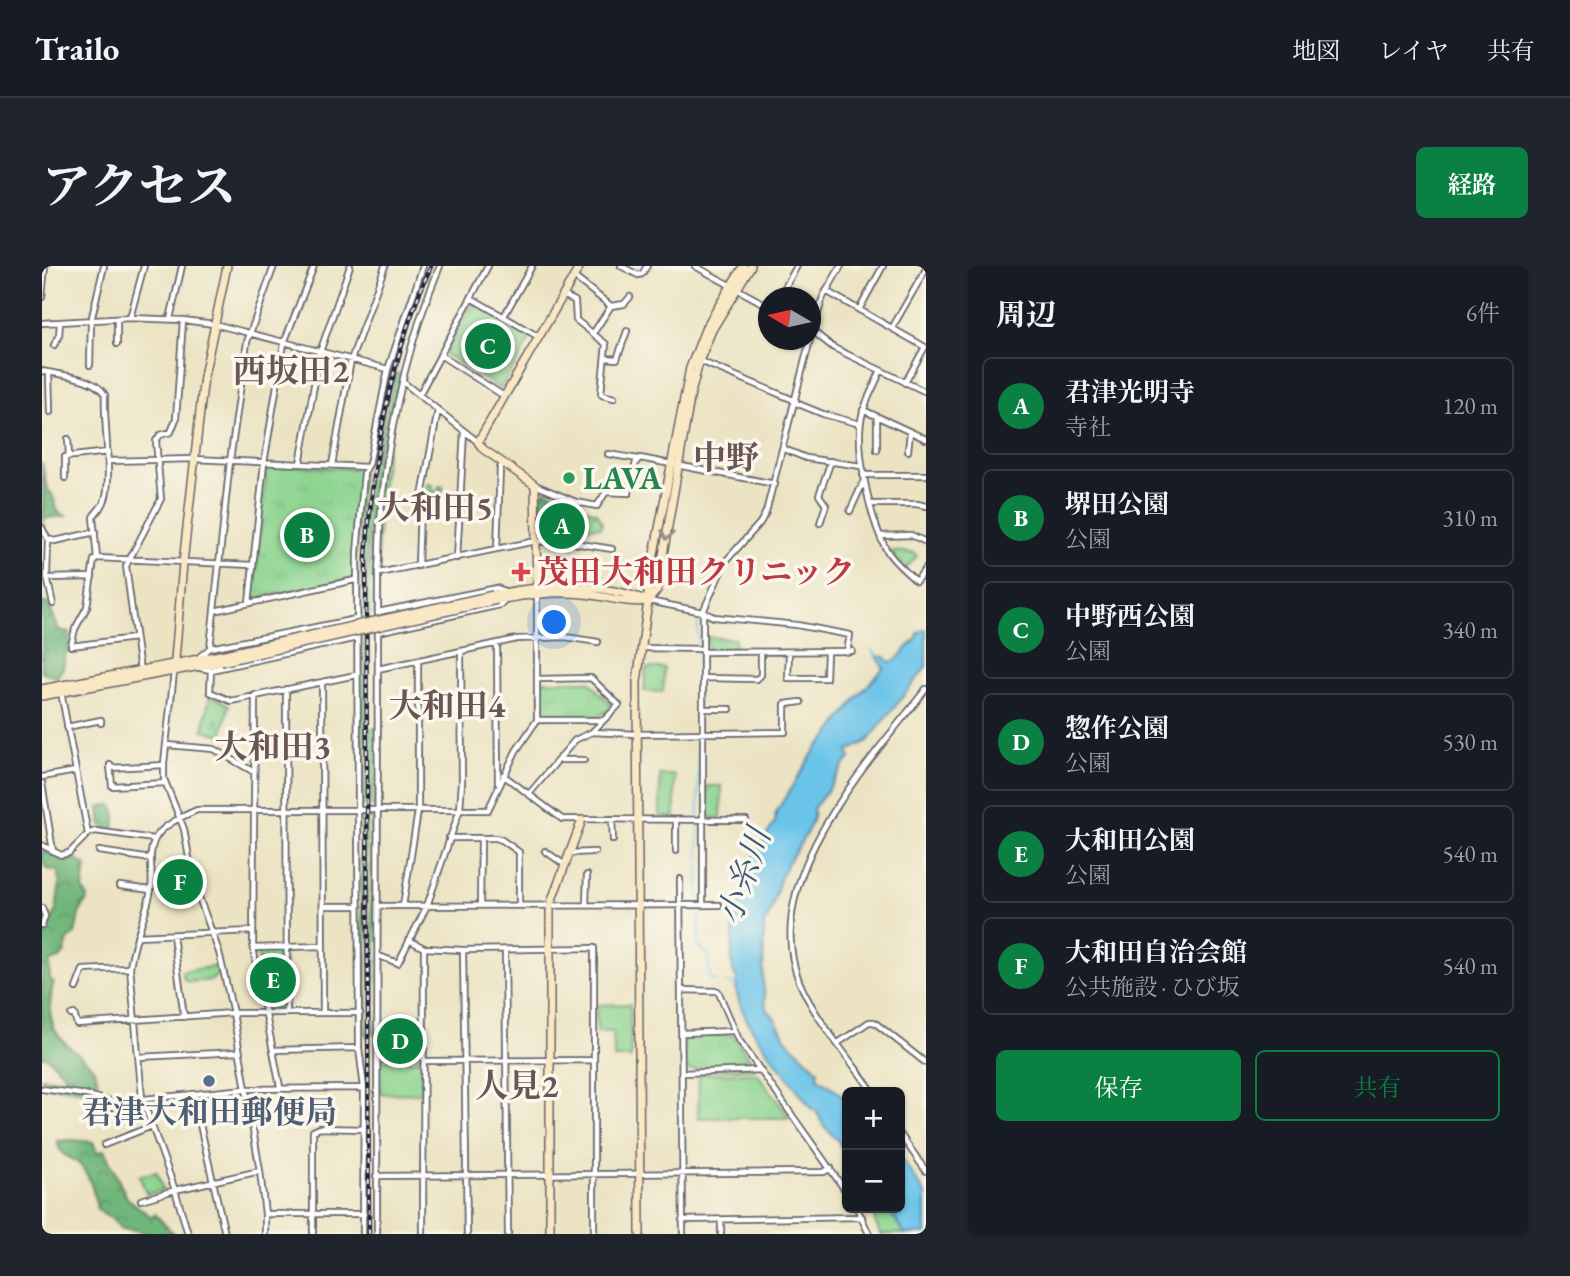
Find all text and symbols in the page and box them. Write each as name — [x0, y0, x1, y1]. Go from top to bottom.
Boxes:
text: Trailo — [35, 27, 119, 70]
text: 地図 — [1292, 35, 1340, 66]
text: レイヤ — [1378, 35, 1449, 66]
text: 共有 — [1487, 35, 1535, 66]
button: 経路 — [1416, 147, 1528, 218]
text: アクセス — [42, 154, 237, 218]
north arrow — [758, 287, 821, 350]
text: 周辺 — [996, 295, 1056, 334]
text: 6件 — [1466, 298, 1500, 328]
pin: C — [465, 320, 511, 372]
district label: 西坂田2 — [233, 349, 350, 392]
text: 君津光明寺 — [1065, 375, 1195, 409]
text: A — [1013, 391, 1029, 421]
text: 120 m — [1442, 391, 1498, 421]
text: 寺社 — [1065, 412, 1111, 442]
district label: 中野 — [693, 436, 759, 479]
place label: LAVA — [583, 457, 663, 499]
marker: LAVA — [561, 470, 577, 486]
district label: 大和田5 — [377, 486, 493, 529]
text: 堺田公園 — [1065, 487, 1169, 521]
pin: A — [539, 500, 585, 552]
text: B — [1014, 503, 1028, 533]
text: 310 m — [1442, 503, 1498, 533]
pin: B — [284, 509, 330, 561]
text: 公園 — [1065, 524, 1111, 554]
one-way arrow — [660, 529, 675, 541]
place label: 茂田大和田クリニック — [537, 551, 855, 593]
marker: 茂田大和田クリニック — [511, 562, 531, 582]
text: 中野西公園 — [1065, 599, 1195, 633]
your location — [537, 605, 571, 639]
text: C — [1013, 615, 1029, 645]
text: 340 m — [1442, 615, 1498, 645]
text: 公園 — [1065, 636, 1111, 666]
district label: 大和田4 — [389, 684, 506, 727]
text: 惣作公園 — [1065, 711, 1169, 745]
district label: 大和田3 — [215, 725, 331, 768]
text: D — [1012, 727, 1030, 757]
text: 530 m — [1442, 727, 1498, 757]
text: 公園 — [1065, 748, 1111, 778]
water label: 小糸川 — [707, 820, 781, 930]
text: 大和田公園 — [1065, 823, 1195, 857]
text: E — [1014, 839, 1028, 869]
text: 540 m — [1442, 839, 1498, 869]
pin: F — [157, 856, 203, 908]
text: 公園 — [1065, 860, 1111, 890]
text: 大和田自治会館 — [1065, 935, 1247, 969]
text: F — [1015, 951, 1027, 981]
text: 540 m — [1442, 951, 1498, 981]
pin: E — [250, 954, 296, 1006]
text: 公共施設 · ひび坂 — [1065, 972, 1240, 1002]
pin: D — [377, 1015, 423, 1067]
button: 保存 — [996, 1050, 1241, 1121]
button: 共有 — [1255, 1050, 1500, 1121]
district label: 人見2 — [475, 1064, 559, 1107]
marker: 君津大和田郵便局 — [201, 1073, 217, 1089]
map controls — [842, 1087, 905, 1213]
button: + — [842, 1087, 905, 1150]
place label: 君津大和田郵便局 — [81, 1091, 337, 1133]
button: − — [842, 1150, 905, 1213]

